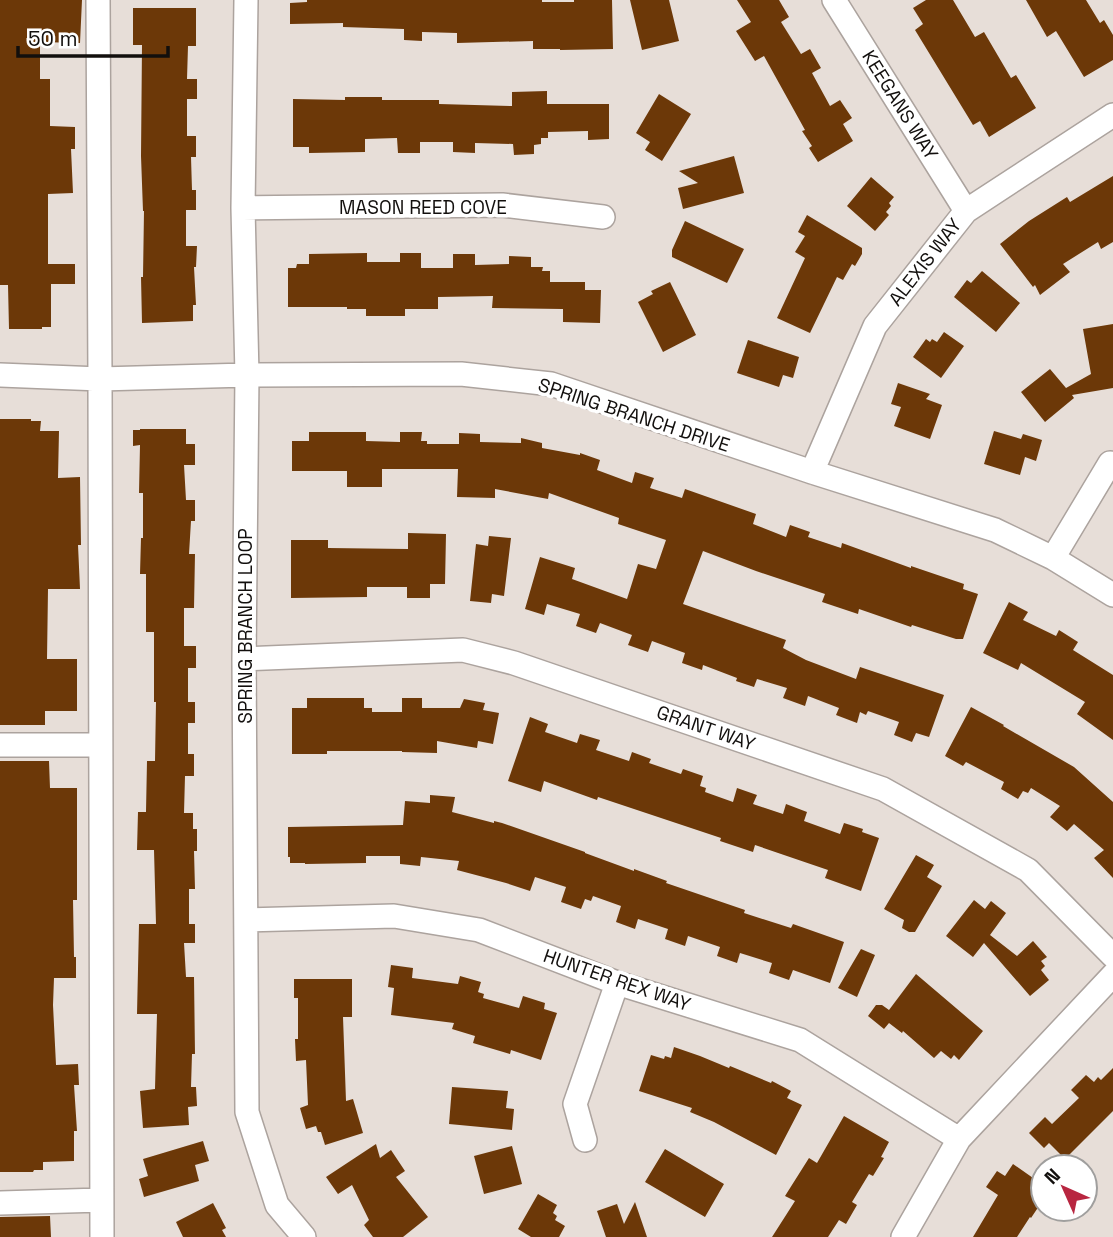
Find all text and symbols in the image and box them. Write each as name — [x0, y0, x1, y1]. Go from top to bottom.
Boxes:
scale bar — [18, 14, 168, 58]
text: 50 m — [28, 25, 78, 52]
street label: KEEGANS WAY — [856, 45, 944, 165]
street label: MASON REED COVE — [339, 195, 507, 220]
street label: ALEXIS WAY — [883, 213, 967, 311]
street label: SPRING BRANCH DRIVE — [535, 372, 733, 458]
street label: SPRING BRANCH LOOP — [233, 528, 258, 724]
street label: GRANT WAY — [653, 699, 759, 757]
street label: HUNTER REX WAY — [540, 943, 694, 1017]
north arrow — [1029, 1153, 1099, 1223]
text: N — [1039, 1163, 1066, 1190]

